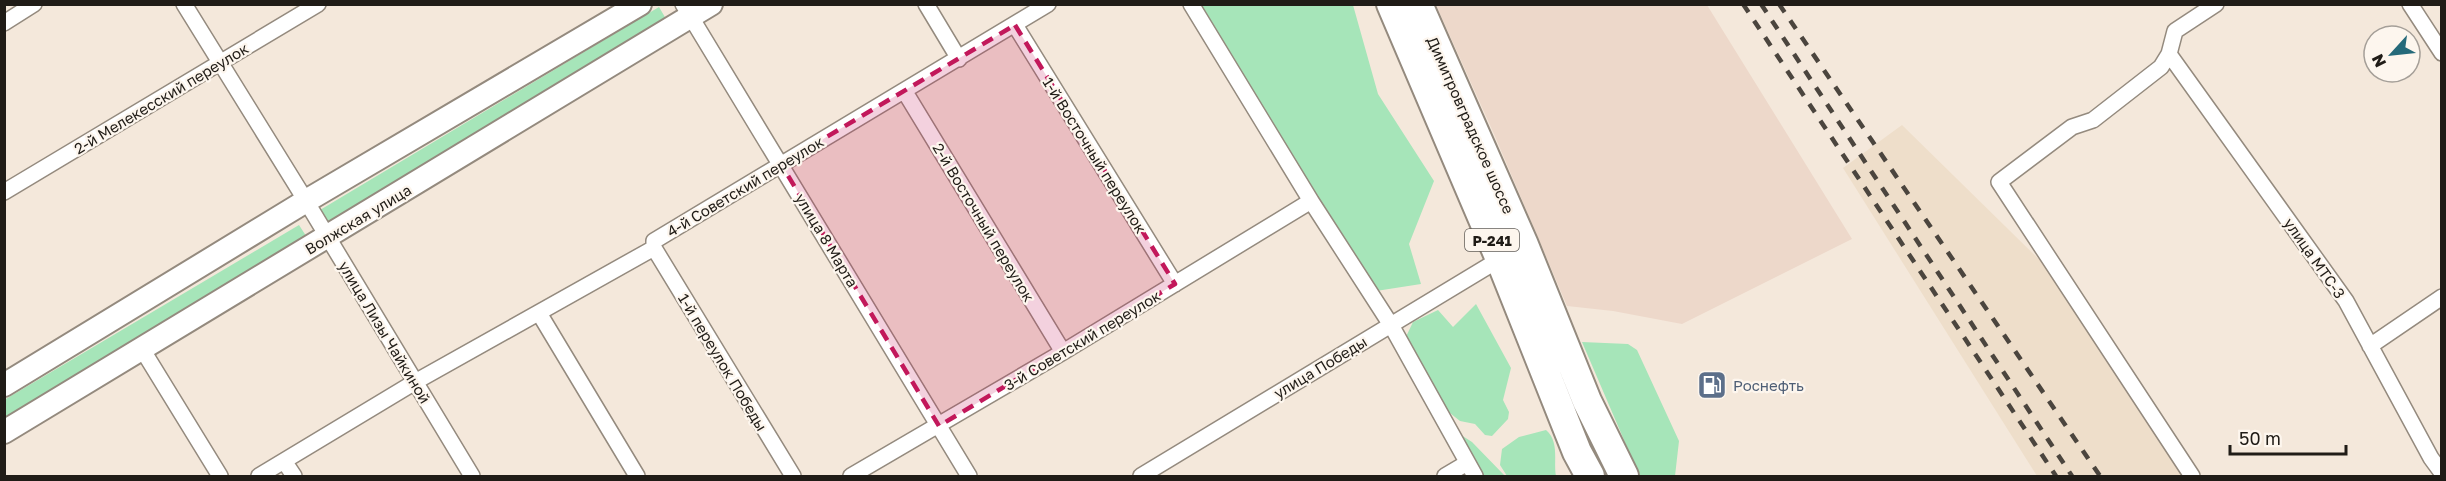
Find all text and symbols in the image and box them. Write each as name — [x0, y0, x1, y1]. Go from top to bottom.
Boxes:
north arrow — [2362, 24, 2422, 84]
street label: Димитровградское шоссе — [1424, 34, 1518, 217]
street label: 2-й Мелекесский переулок — [71, 39, 252, 157]
text: N — [2367, 51, 2390, 71]
street label: 1-й Восточный переулок — [1040, 74, 1151, 237]
street label: 4-й Советский переулок — [663, 132, 827, 240]
street label: 2-й Восточный переулок — [929, 139, 1039, 305]
street label: Волжская улица — [302, 180, 414, 258]
street label: улица 8 Марта — [792, 190, 862, 290]
street label: улица МТС-3 — [2281, 214, 2349, 302]
road number: Р-241 — [1465, 229, 1519, 251]
street label: улица Лизы Чайкиной — [335, 258, 435, 406]
street label: 3-й Советский переулок — [1000, 286, 1164, 394]
street label: 1-й переулок Победы — [675, 290, 771, 434]
street label: улица Победы — [1270, 332, 1370, 402]
fuel station icon: Роснефть — [1696, 369, 1728, 401]
place label: Роснефть — [1733, 376, 1804, 394]
scale bar — [2230, 418, 2346, 456]
text: 50 m — [2239, 427, 2281, 449]

